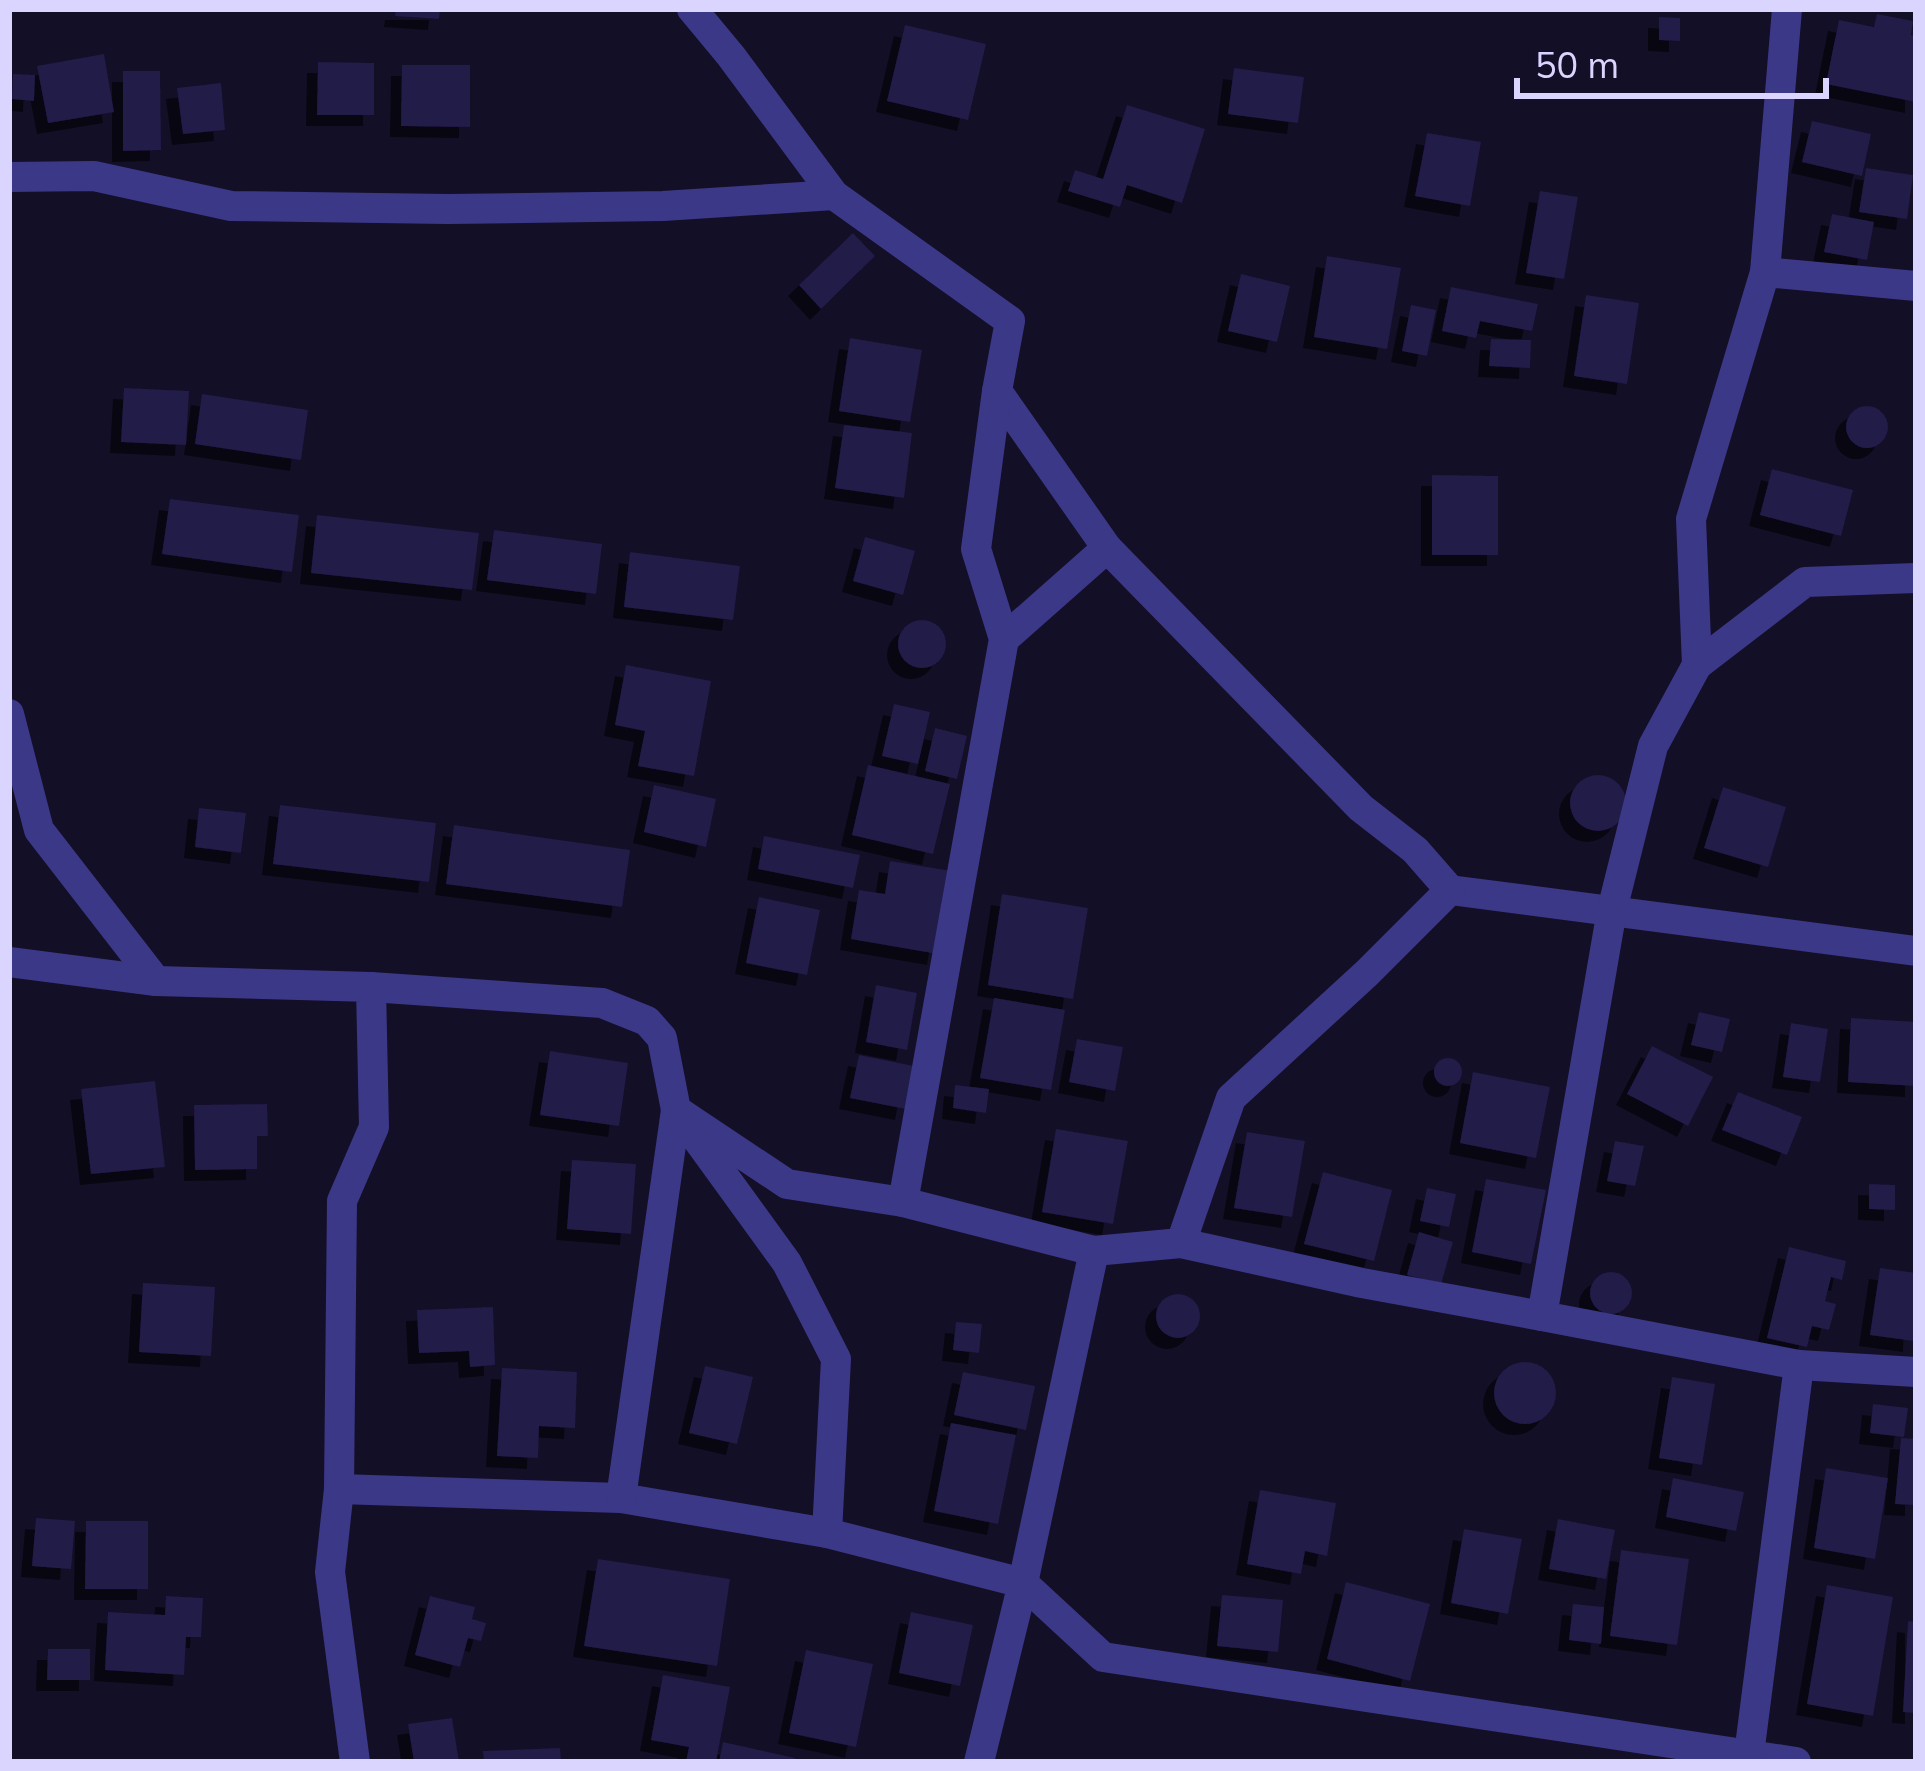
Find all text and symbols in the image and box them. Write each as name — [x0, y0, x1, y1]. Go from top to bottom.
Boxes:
scale bar — [1517, 24, 1826, 98]
text: 50 m — [1535, 42, 1619, 87]

